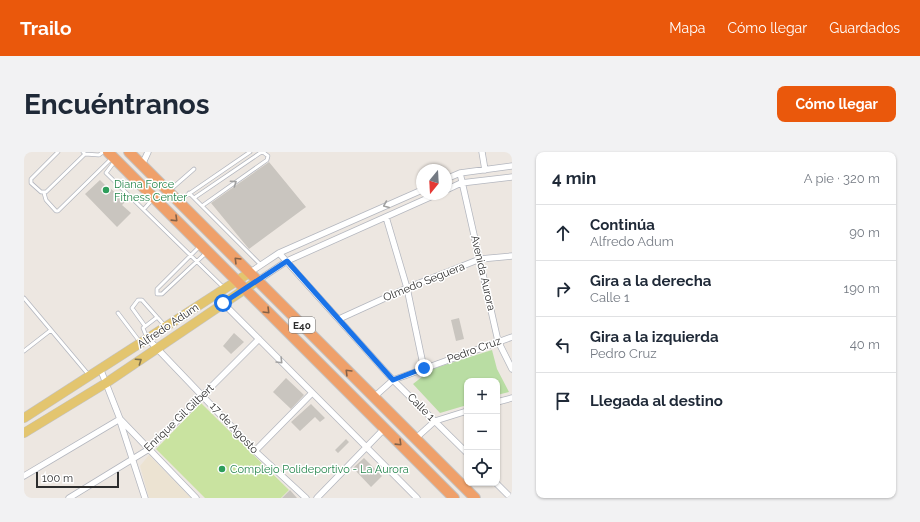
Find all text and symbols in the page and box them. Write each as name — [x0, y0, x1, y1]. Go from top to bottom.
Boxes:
text: Trailo — [20, 17, 71, 39]
text: Mapa — [669, 20, 705, 36]
text: Cómo llegar — [727, 20, 807, 36]
text: Guardados — [829, 20, 900, 36]
button: Cómo llegar — [777, 86, 896, 122]
text: Encuéntranos — [24, 88, 210, 121]
north arrow — [416, 164, 452, 200]
text: 4 min — [552, 168, 596, 188]
text: A pie · 320 m — [804, 171, 880, 186]
place label: Diana Force Fitness Center — [114, 178, 187, 204]
one-way arrow — [229, 181, 236, 188]
marker: Diana Force Fitness Center — [101, 185, 111, 195]
one-way arrow — [383, 200, 391, 208]
one-way arrow — [170, 214, 178, 222]
text: Continúa — [590, 216, 655, 234]
icon: ahead — [552, 222, 574, 244]
text: 90 m — [849, 225, 880, 240]
street label: Avenida Aurora — [468, 234, 498, 312]
text: Alfredo Adum — [590, 234, 674, 249]
one-way arrow — [234, 257, 242, 265]
street label: Olmedo Seguera — [381, 260, 467, 304]
text: Gira a la derecha — [590, 272, 711, 290]
icon: right — [552, 278, 574, 300]
text: 190 m — [844, 281, 880, 296]
text: Calle 1 — [590, 290, 630, 305]
route start — [214, 294, 232, 312]
street label: Alfredo Adum — [135, 301, 201, 351]
one-way arrow — [262, 306, 270, 314]
road number: E40 — [289, 317, 315, 333]
text: Gira a la izquierda — [590, 328, 719, 346]
street label: Pedro Cruz — [445, 334, 503, 366]
icon: left — [552, 334, 574, 356]
text: 40 m — [850, 337, 880, 352]
text: Pedro Cruz — [590, 346, 657, 361]
one-way arrow — [275, 356, 283, 364]
one-way arrow — [134, 359, 141, 366]
route end — [415, 359, 433, 377]
one-way arrow — [345, 369, 353, 377]
map controls — [464, 378, 500, 486]
button: + — [464, 378, 500, 414]
street label: Enrique Gil Gilbert — [142, 381, 217, 455]
icon: arrive — [552, 390, 574, 412]
street label: Calle 1 — [405, 391, 438, 424]
text: Llegada al destino — [590, 392, 723, 410]
street label: 17 de Agosto — [207, 400, 261, 457]
button: − — [464, 414, 500, 450]
one-way arrow — [394, 438, 402, 446]
button: locate — [464, 450, 500, 486]
place label: Complejo Polideportivo - La Aurora — [230, 463, 409, 476]
marker: Complejo Polideportivo - La Aurora — [217, 464, 227, 474]
scale bar — [36, 470, 119, 489]
text: 100 m — [42, 472, 73, 485]

